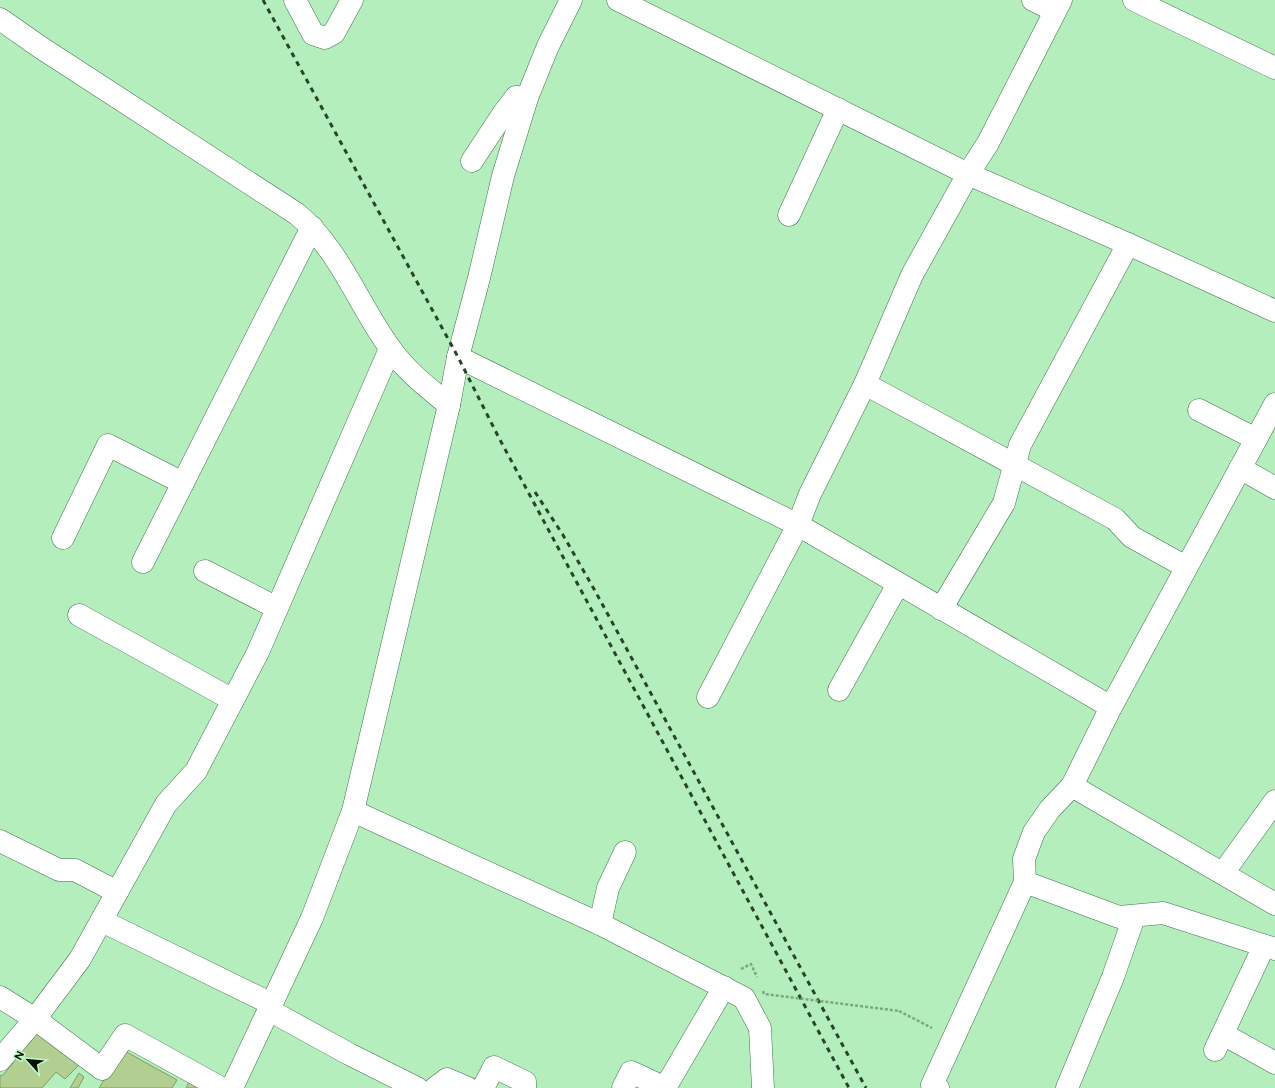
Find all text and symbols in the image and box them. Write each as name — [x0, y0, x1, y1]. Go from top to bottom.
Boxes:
north arrow — [8, 1040, 48, 1080]
text: N — [12, 1049, 27, 1062]

